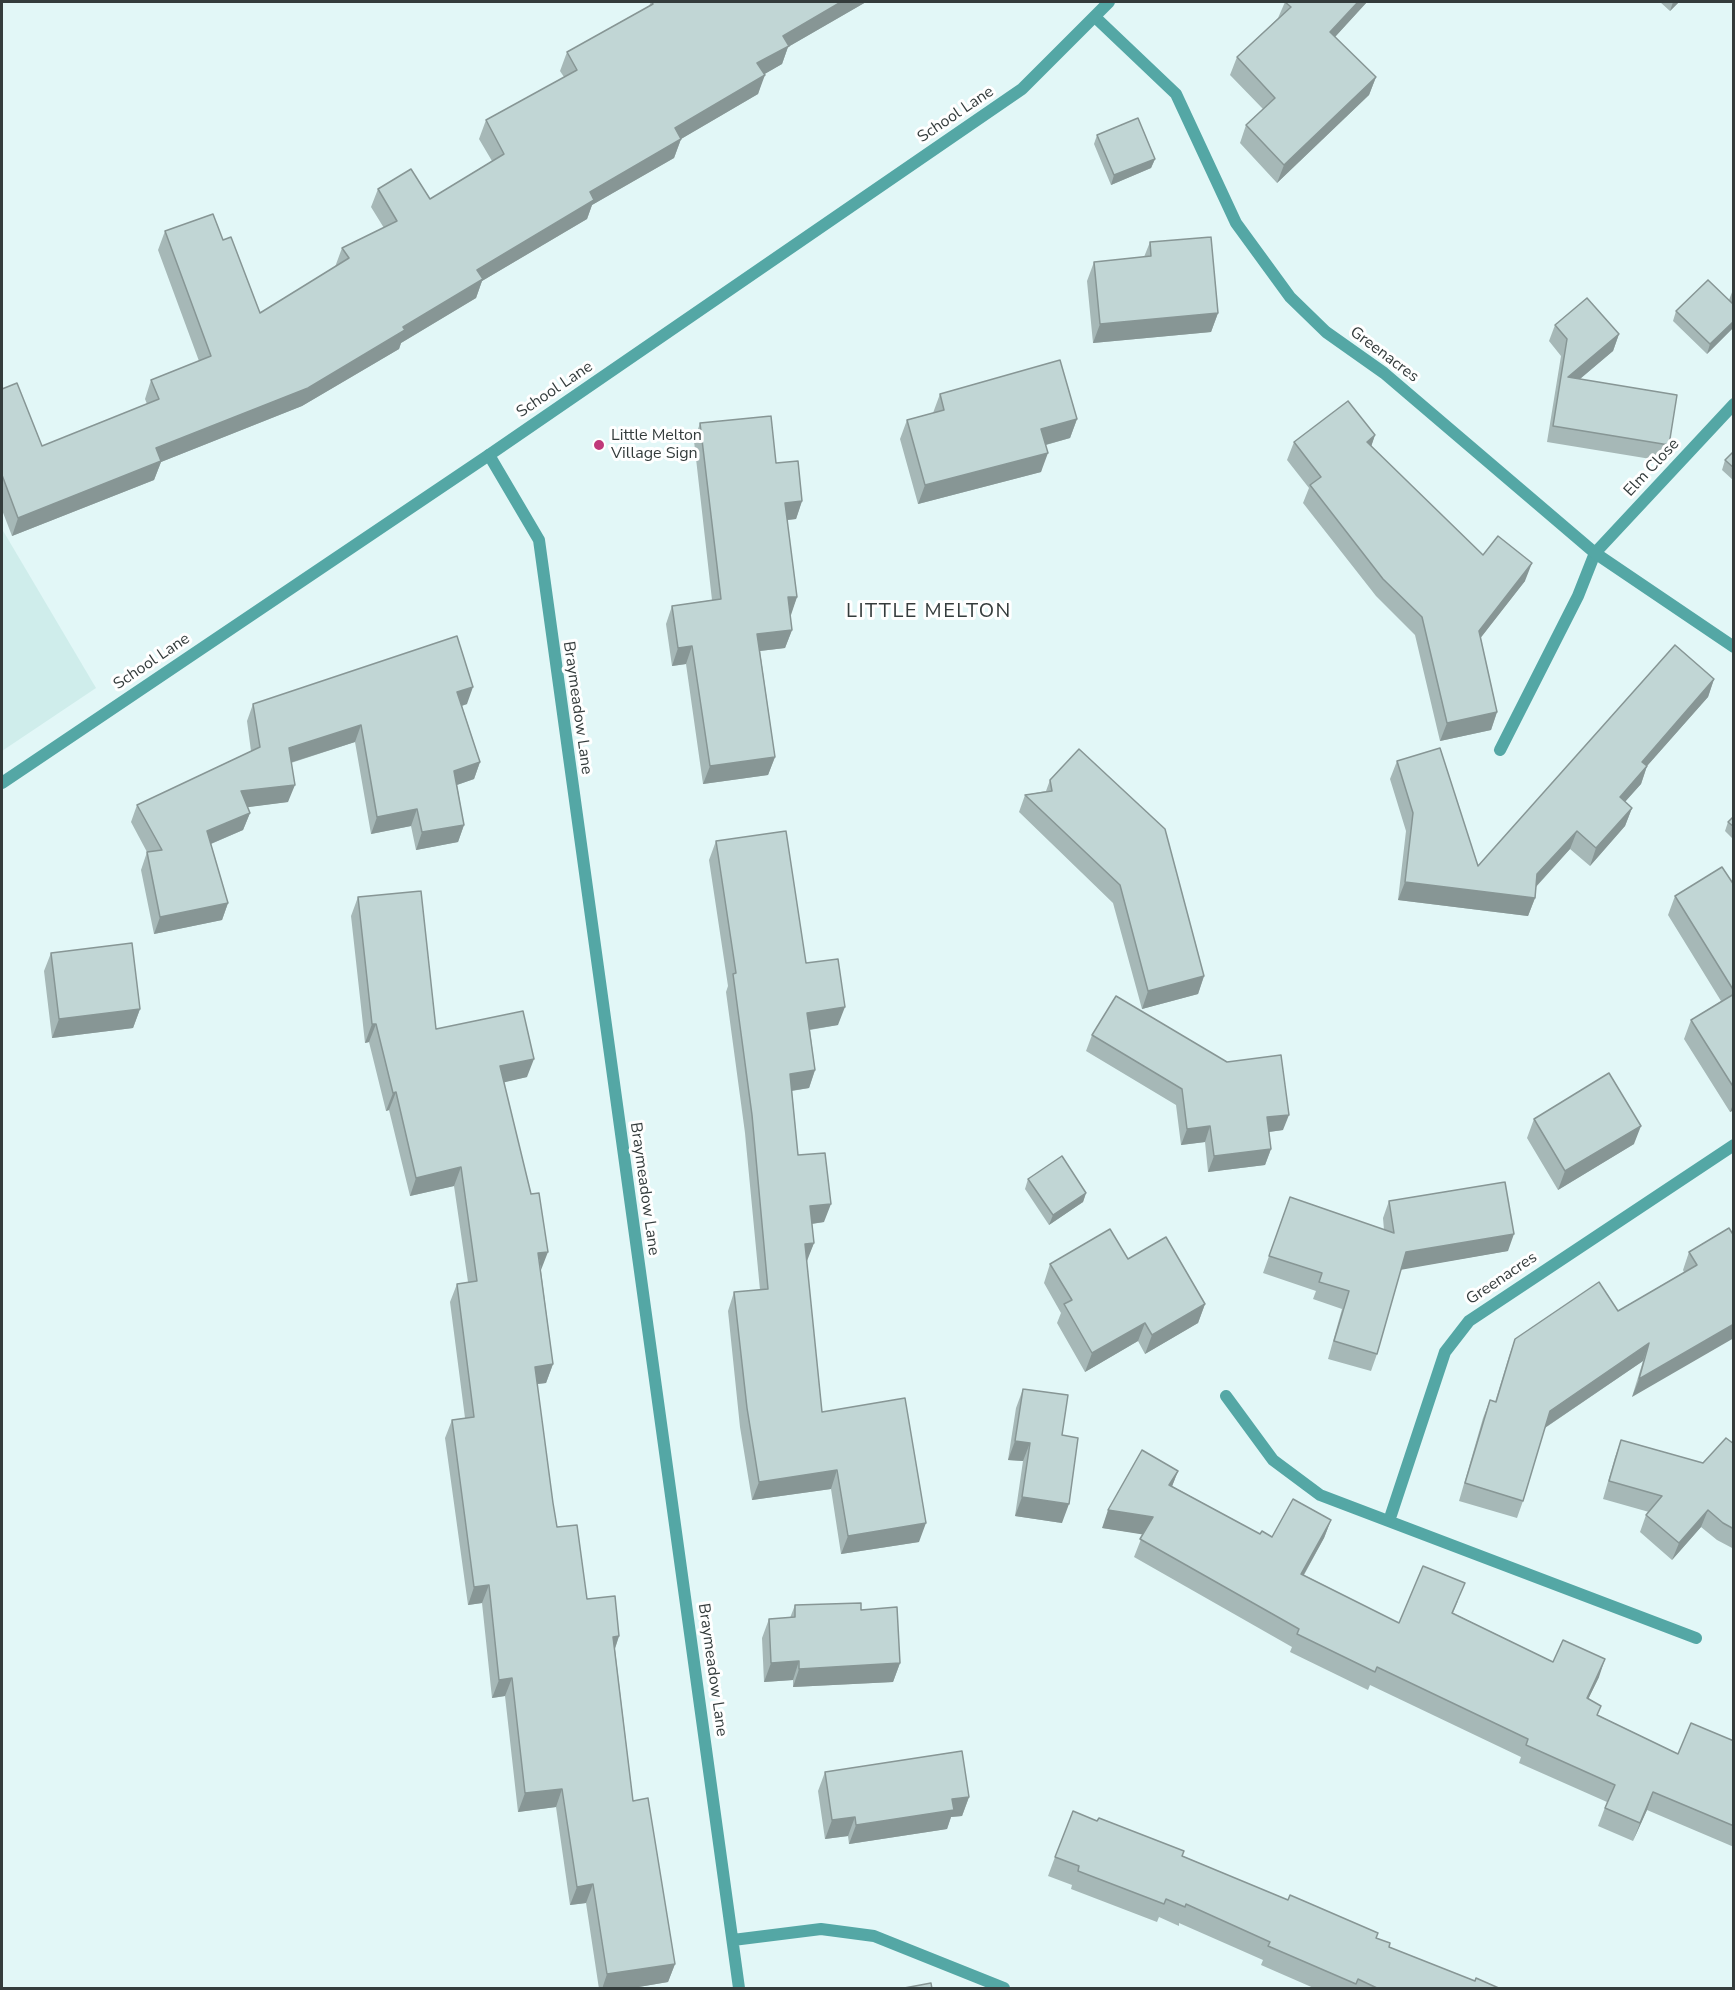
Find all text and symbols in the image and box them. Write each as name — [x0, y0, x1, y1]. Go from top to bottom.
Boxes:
street label: School Lane — [914, 83, 998, 147]
street label: Greenacres — [1346, 323, 1422, 387]
street label: School Lane — [513, 358, 597, 422]
place label: Little Melton Village Sign — [611, 426, 702, 464]
street label: Elm Close — [1620, 435, 1684, 501]
marker: Little Melton Village Sign — [592, 438, 606, 452]
district label: LITTLE MELTON — [846, 600, 1012, 624]
street label: School Lane — [110, 630, 194, 694]
street label: Braymeadow Lane — [558, 640, 596, 776]
street label: Braymeadow Lane — [625, 1121, 663, 1257]
street label: Greenacres — [1463, 1248, 1541, 1310]
street label: Braymeadow Lane — [693, 1602, 731, 1738]

